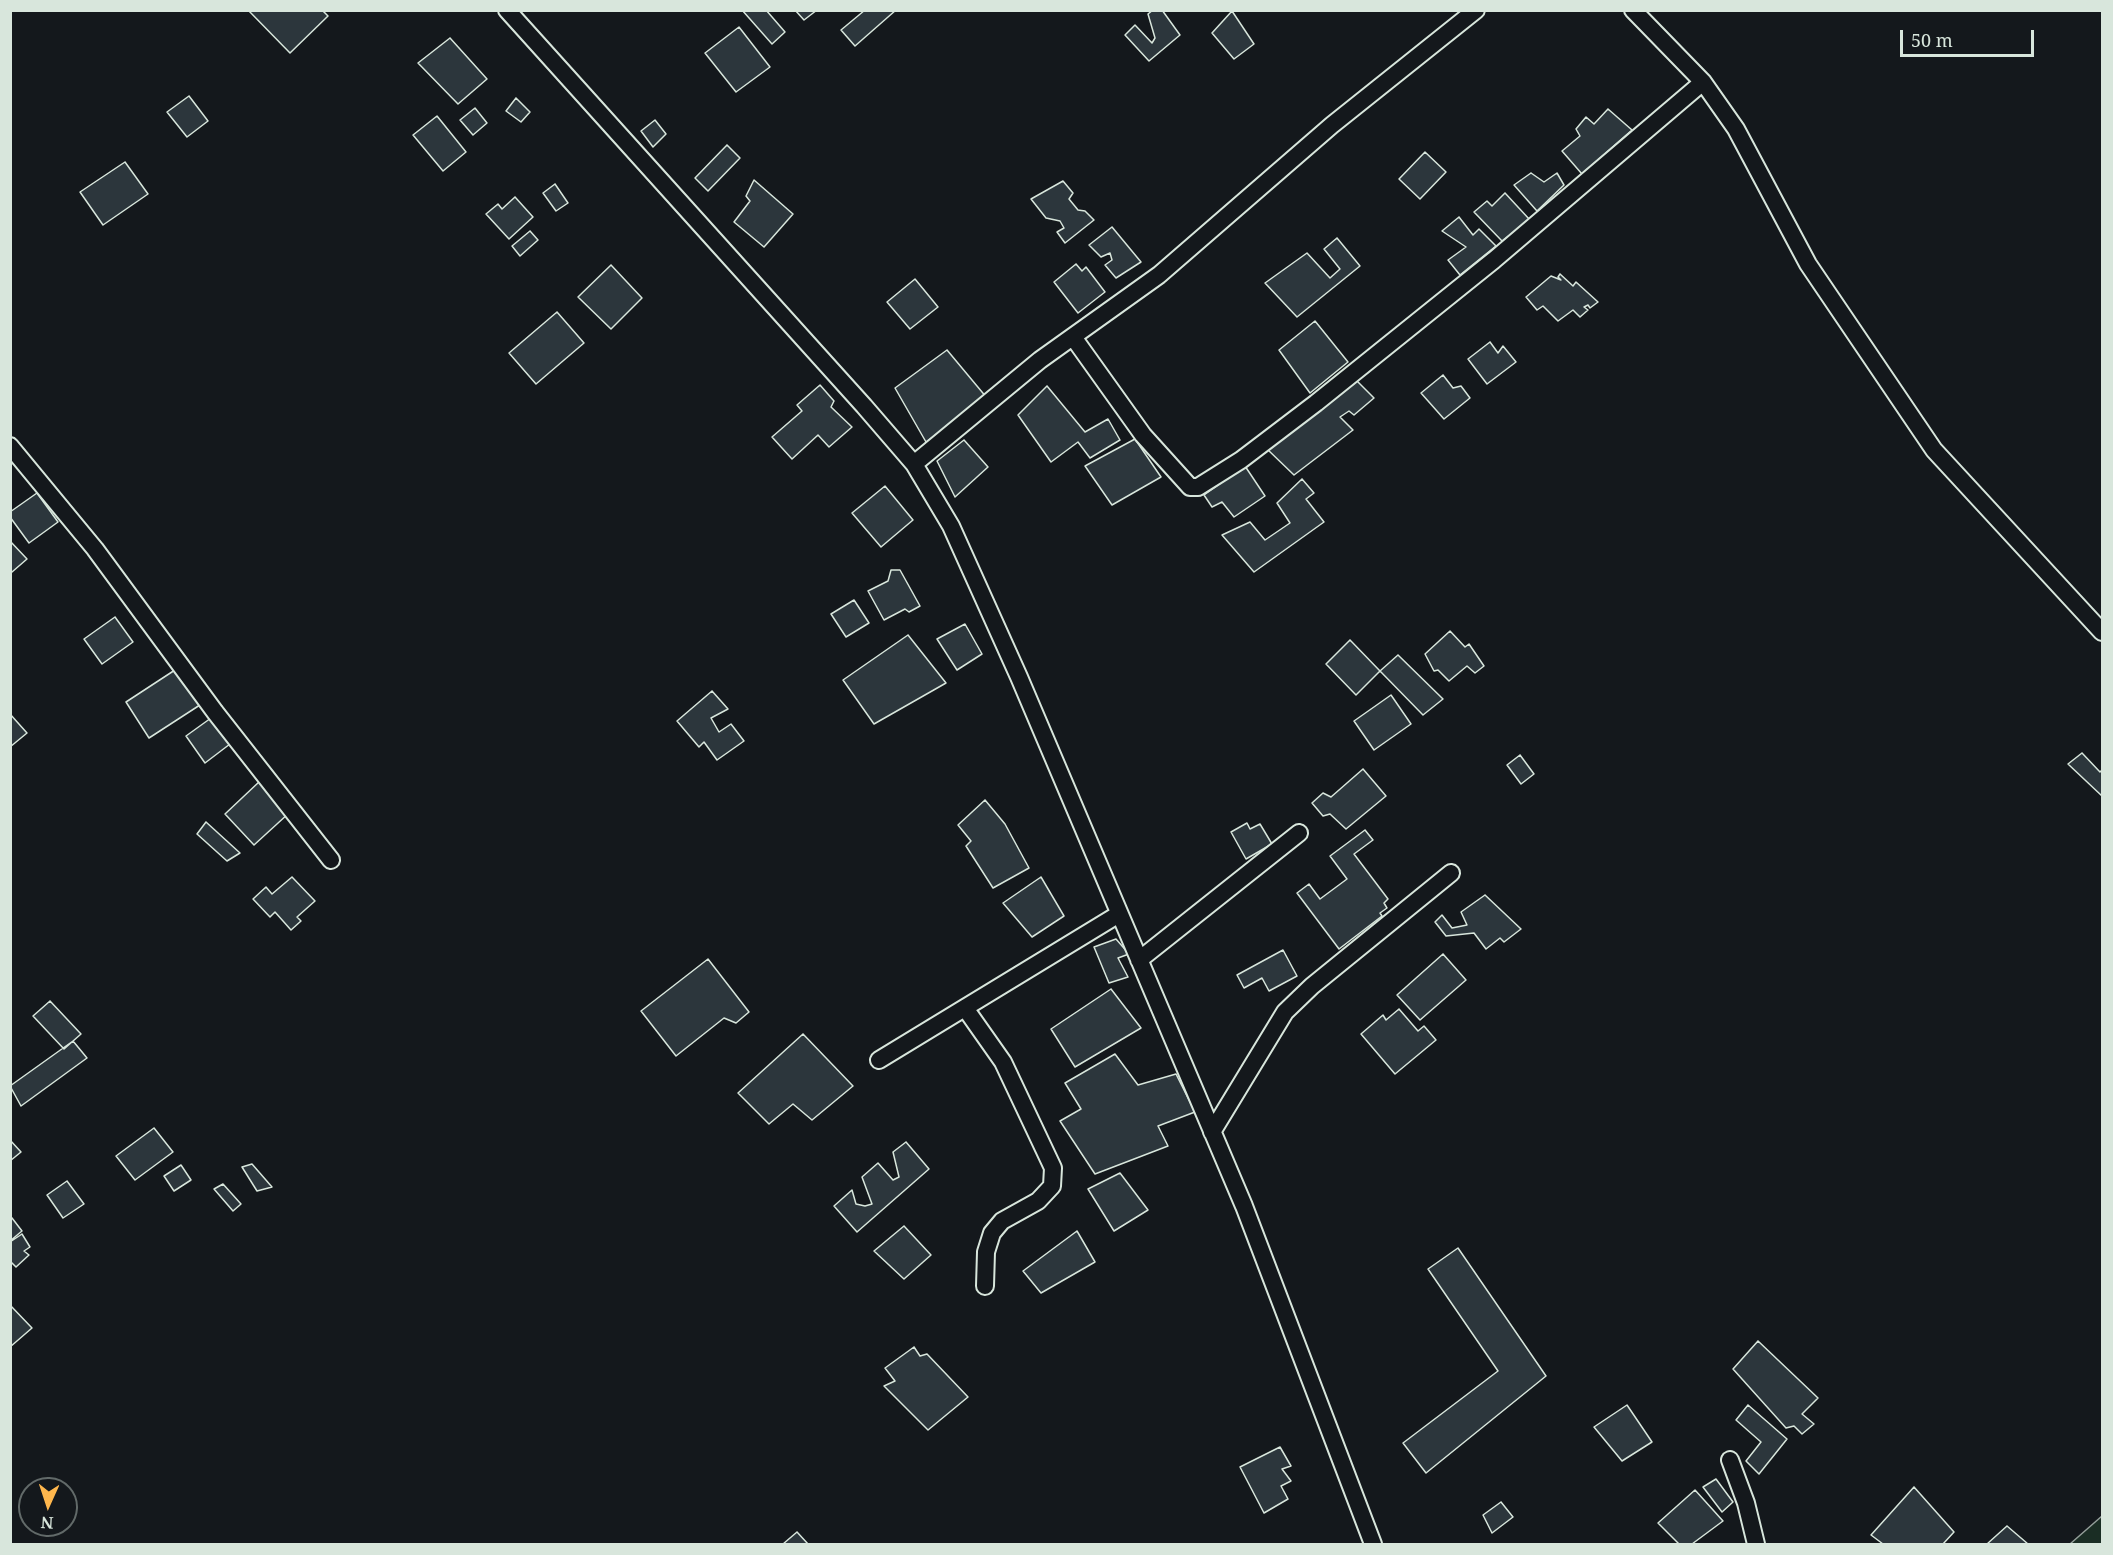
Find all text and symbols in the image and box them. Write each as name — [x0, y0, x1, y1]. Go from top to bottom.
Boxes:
scale bar — [1903, 18, 2036, 56]
text: 50 m — [1911, 28, 1953, 52]
north arrow — [18, 1477, 78, 1537]
text: N — [40, 1512, 54, 1534]

